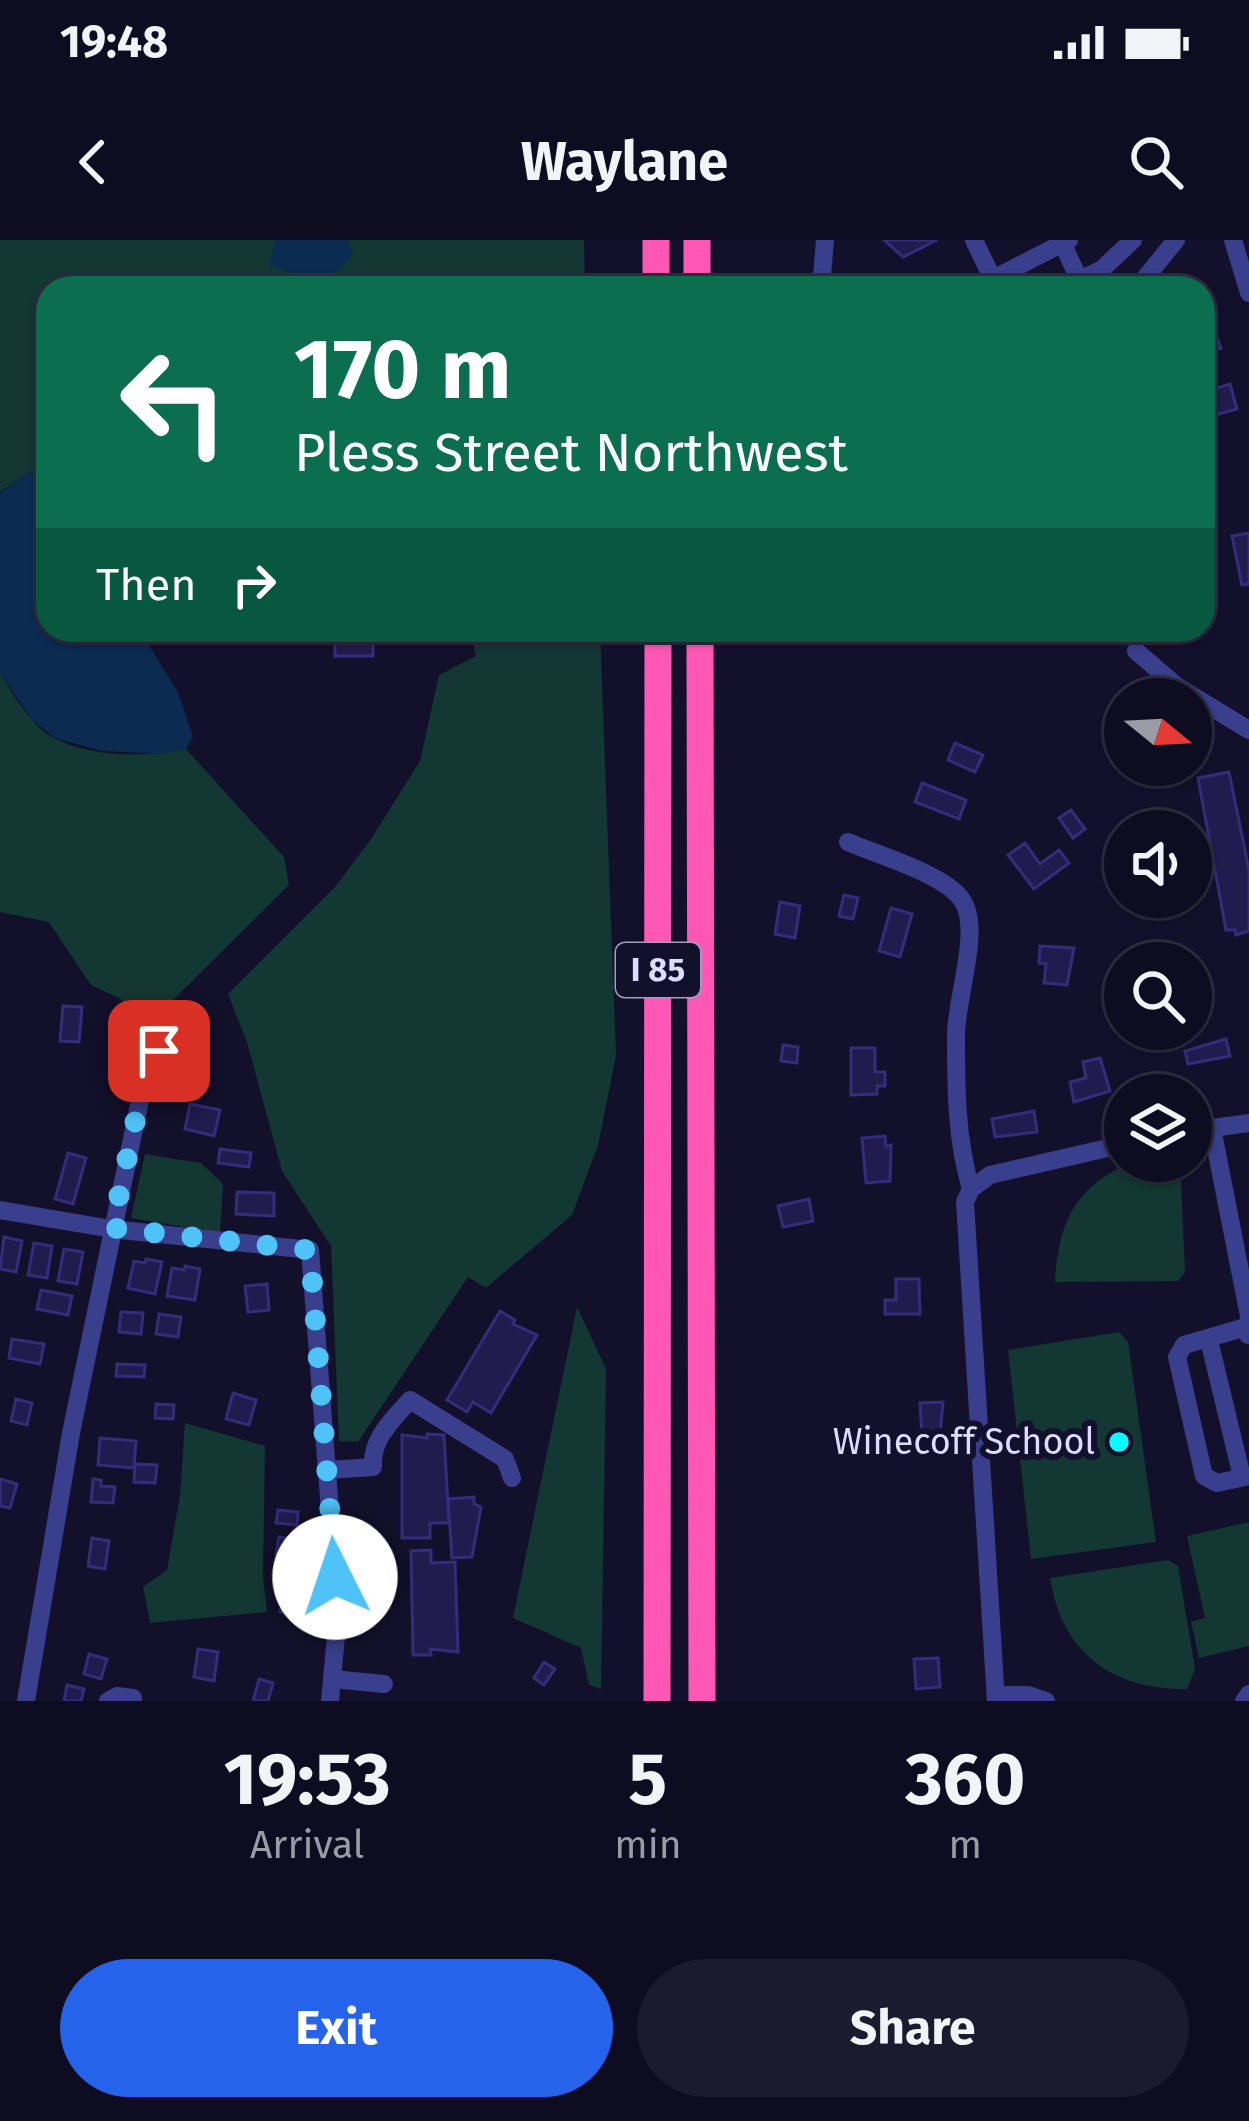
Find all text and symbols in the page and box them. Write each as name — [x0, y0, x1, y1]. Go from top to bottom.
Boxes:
text: 19:48 — [60, 15, 168, 69]
icon: back — [60, 129, 126, 195]
icon: search — [1123, 129, 1189, 195]
text: Waylane — [521, 130, 728, 194]
text: 170 m — [294, 319, 511, 420]
icon: left — [96, 324, 252, 480]
text: Pless Street Northwest — [294, 421, 848, 485]
icon: right — [221, 552, 287, 618]
text: Then — [96, 558, 197, 612]
north arrow — [1104, 678, 1212, 786]
map controls — [1104, 678, 1212, 1182]
button: sound — [1104, 810, 1212, 918]
button: search — [1104, 942, 1212, 1050]
road number: I 85 — [616, 943, 700, 997]
pin — [108, 1000, 210, 1102]
icon: arrive — [126, 1018, 192, 1084]
button: layers — [1104, 1074, 1212, 1182]
place label: Winecoff School — [833, 1420, 1095, 1464]
marker: Winecoff School — [1106, 1429, 1132, 1455]
position arrow — [272, 1514, 398, 1640]
text: 19:53 — [224, 1737, 391, 1823]
text: 5 — [629, 1737, 667, 1823]
text: 360 — [905, 1737, 1025, 1823]
text: Arrival — [250, 1822, 364, 1868]
text: min — [614, 1822, 682, 1868]
text: m — [949, 1822, 982, 1868]
button: Exit — [60, 1959, 613, 2097]
button: Share — [637, 1959, 1189, 2097]

